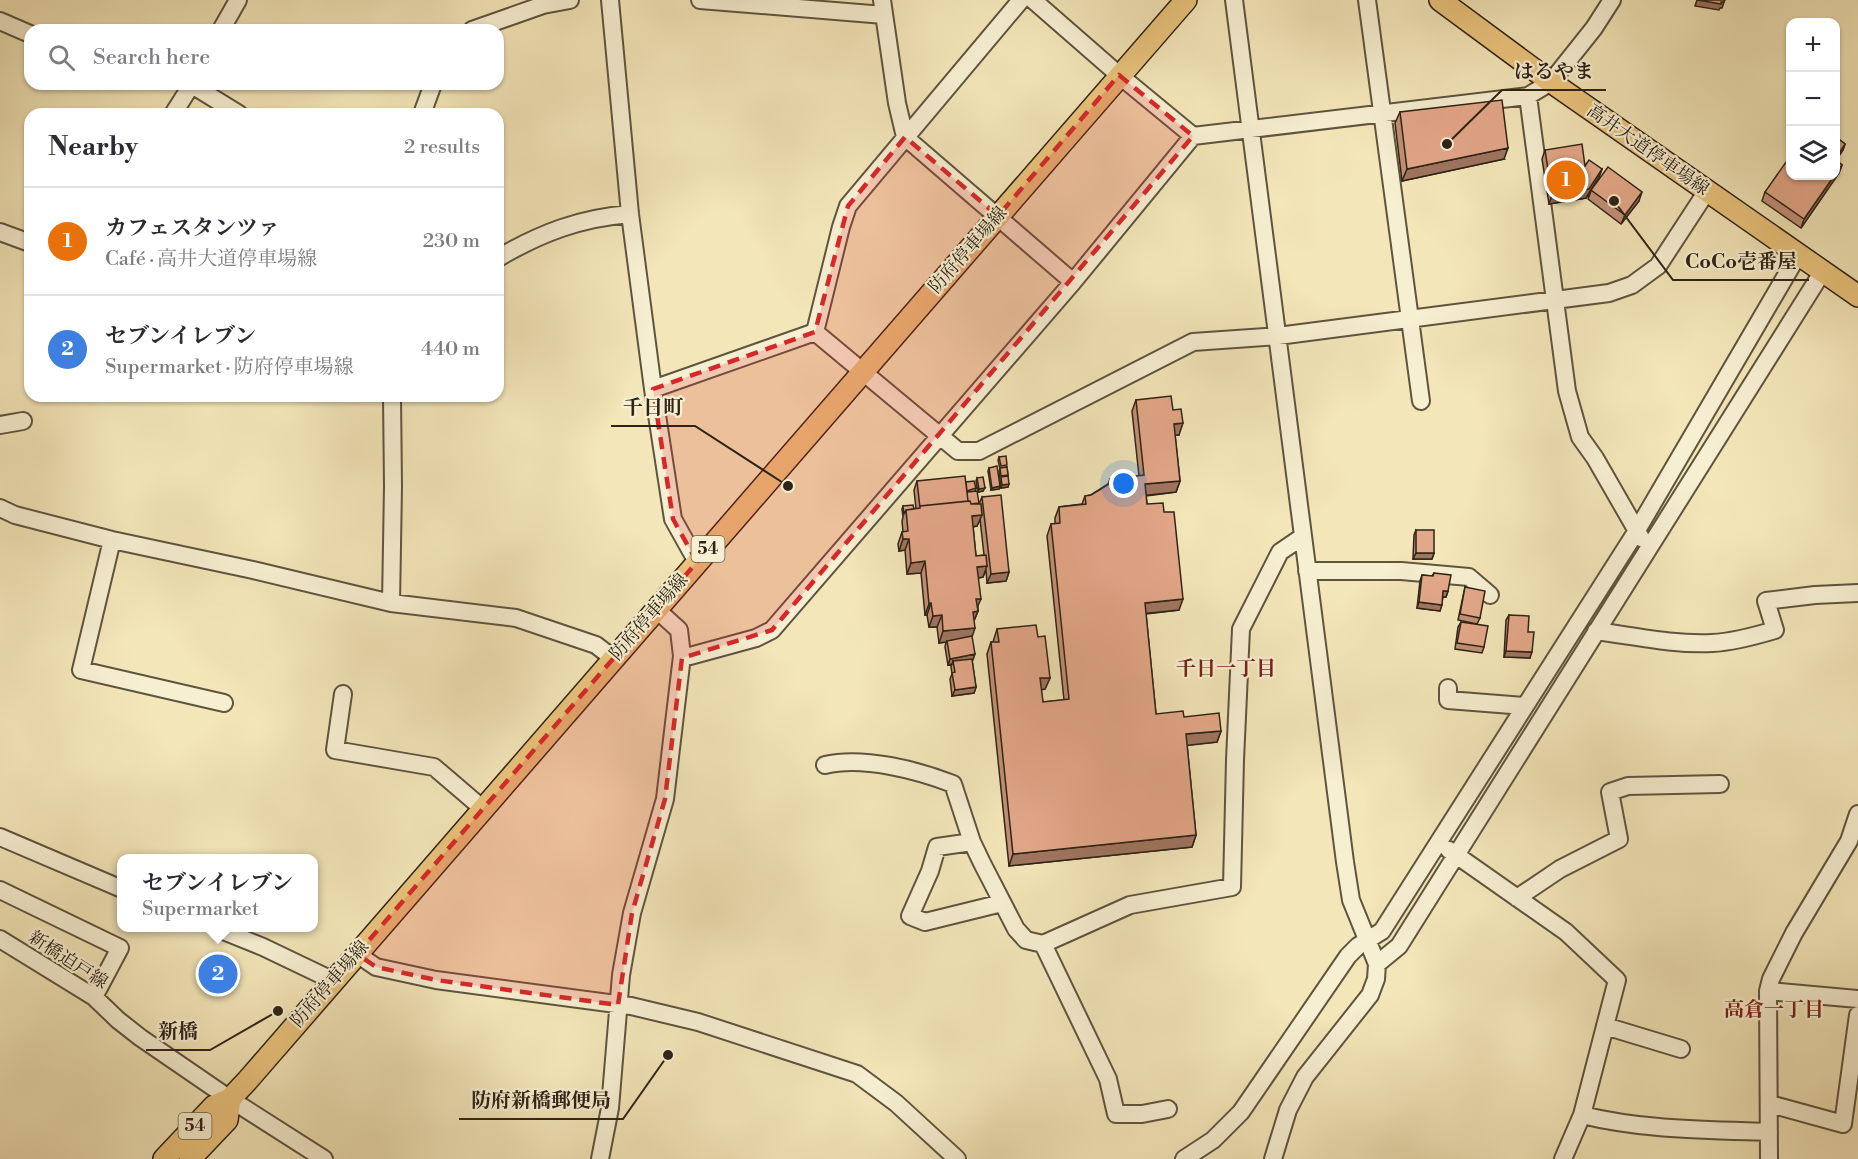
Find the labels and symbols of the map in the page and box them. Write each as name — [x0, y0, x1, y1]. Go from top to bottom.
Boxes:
callout: はるやま — [1502, 52, 1606, 90]
text: はるやま — [1514, 60, 1594, 85]
street label: 高井大道停車場線 — [1582, 99, 1714, 201]
pin: 1 — [1546, 158, 1586, 202]
street label: 防府停車場線 — [924, 202, 1012, 298]
callout: CoCo壱番屋 — [1673, 242, 1809, 280]
text: CoCo壱番屋 — [1685, 250, 1797, 275]
callout: 千日町 — [611, 388, 695, 426]
text: 千日町 — [623, 396, 684, 421]
your location — [1109, 469, 1138, 498]
road number: 54 — [692, 536, 724, 562]
street label: 防府停車場線 — [605, 569, 693, 665]
district label: 千日一丁目 — [1176, 657, 1276, 682]
street label: 新橋迫戸線 — [24, 926, 112, 994]
street label: 防府停車場線 — [286, 936, 374, 1032]
pin: 2 — [198, 952, 238, 996]
district label: 高倉一丁目 — [1724, 998, 1824, 1023]
callout: 新橋 — [146, 1012, 210, 1050]
text: 新橋 — [158, 1020, 198, 1045]
callout: 防府新橋郵便局 — [459, 1081, 623, 1119]
text: 防府新橋郵便局 — [471, 1089, 611, 1114]
road number: 54 — [178, 1113, 212, 1139]

